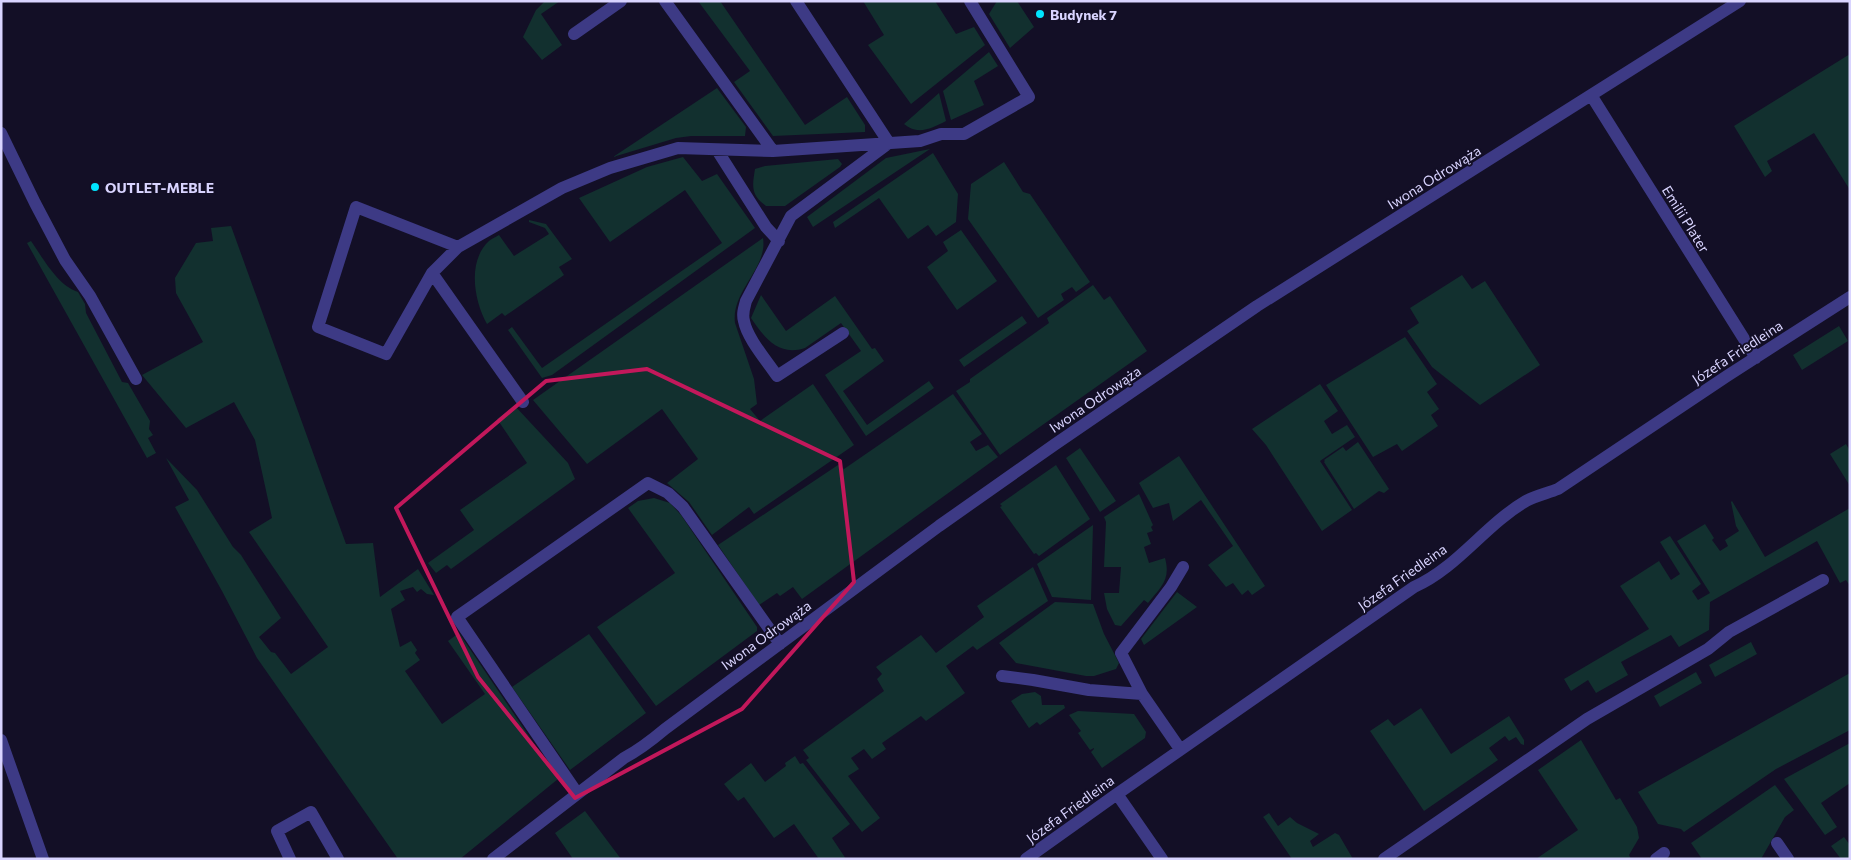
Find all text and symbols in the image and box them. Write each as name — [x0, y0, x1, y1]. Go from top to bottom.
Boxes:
place label: Budynek 7 — [1050, 6, 1117, 23]
marker: Budynek 7 — [1034, 8, 1046, 20]
street label: Iwona Odrowąża — [1384, 141, 1484, 213]
place label: OUTLET-MEBLE — [105, 179, 214, 196]
marker: OUTLET-MEBLE — [89, 181, 101, 193]
street label: Emilii Plater — [1659, 182, 1714, 256]
street label: Józefa Friedleina — [1689, 316, 1785, 388]
street label: Iwona Odrowąża — [1046, 362, 1144, 436]
street label: Józefa Friedleina — [1354, 540, 1450, 614]
street label: Iwona Odrowąża — [718, 597, 814, 673]
street label: Józefa Friedleina — [1023, 771, 1117, 847]

